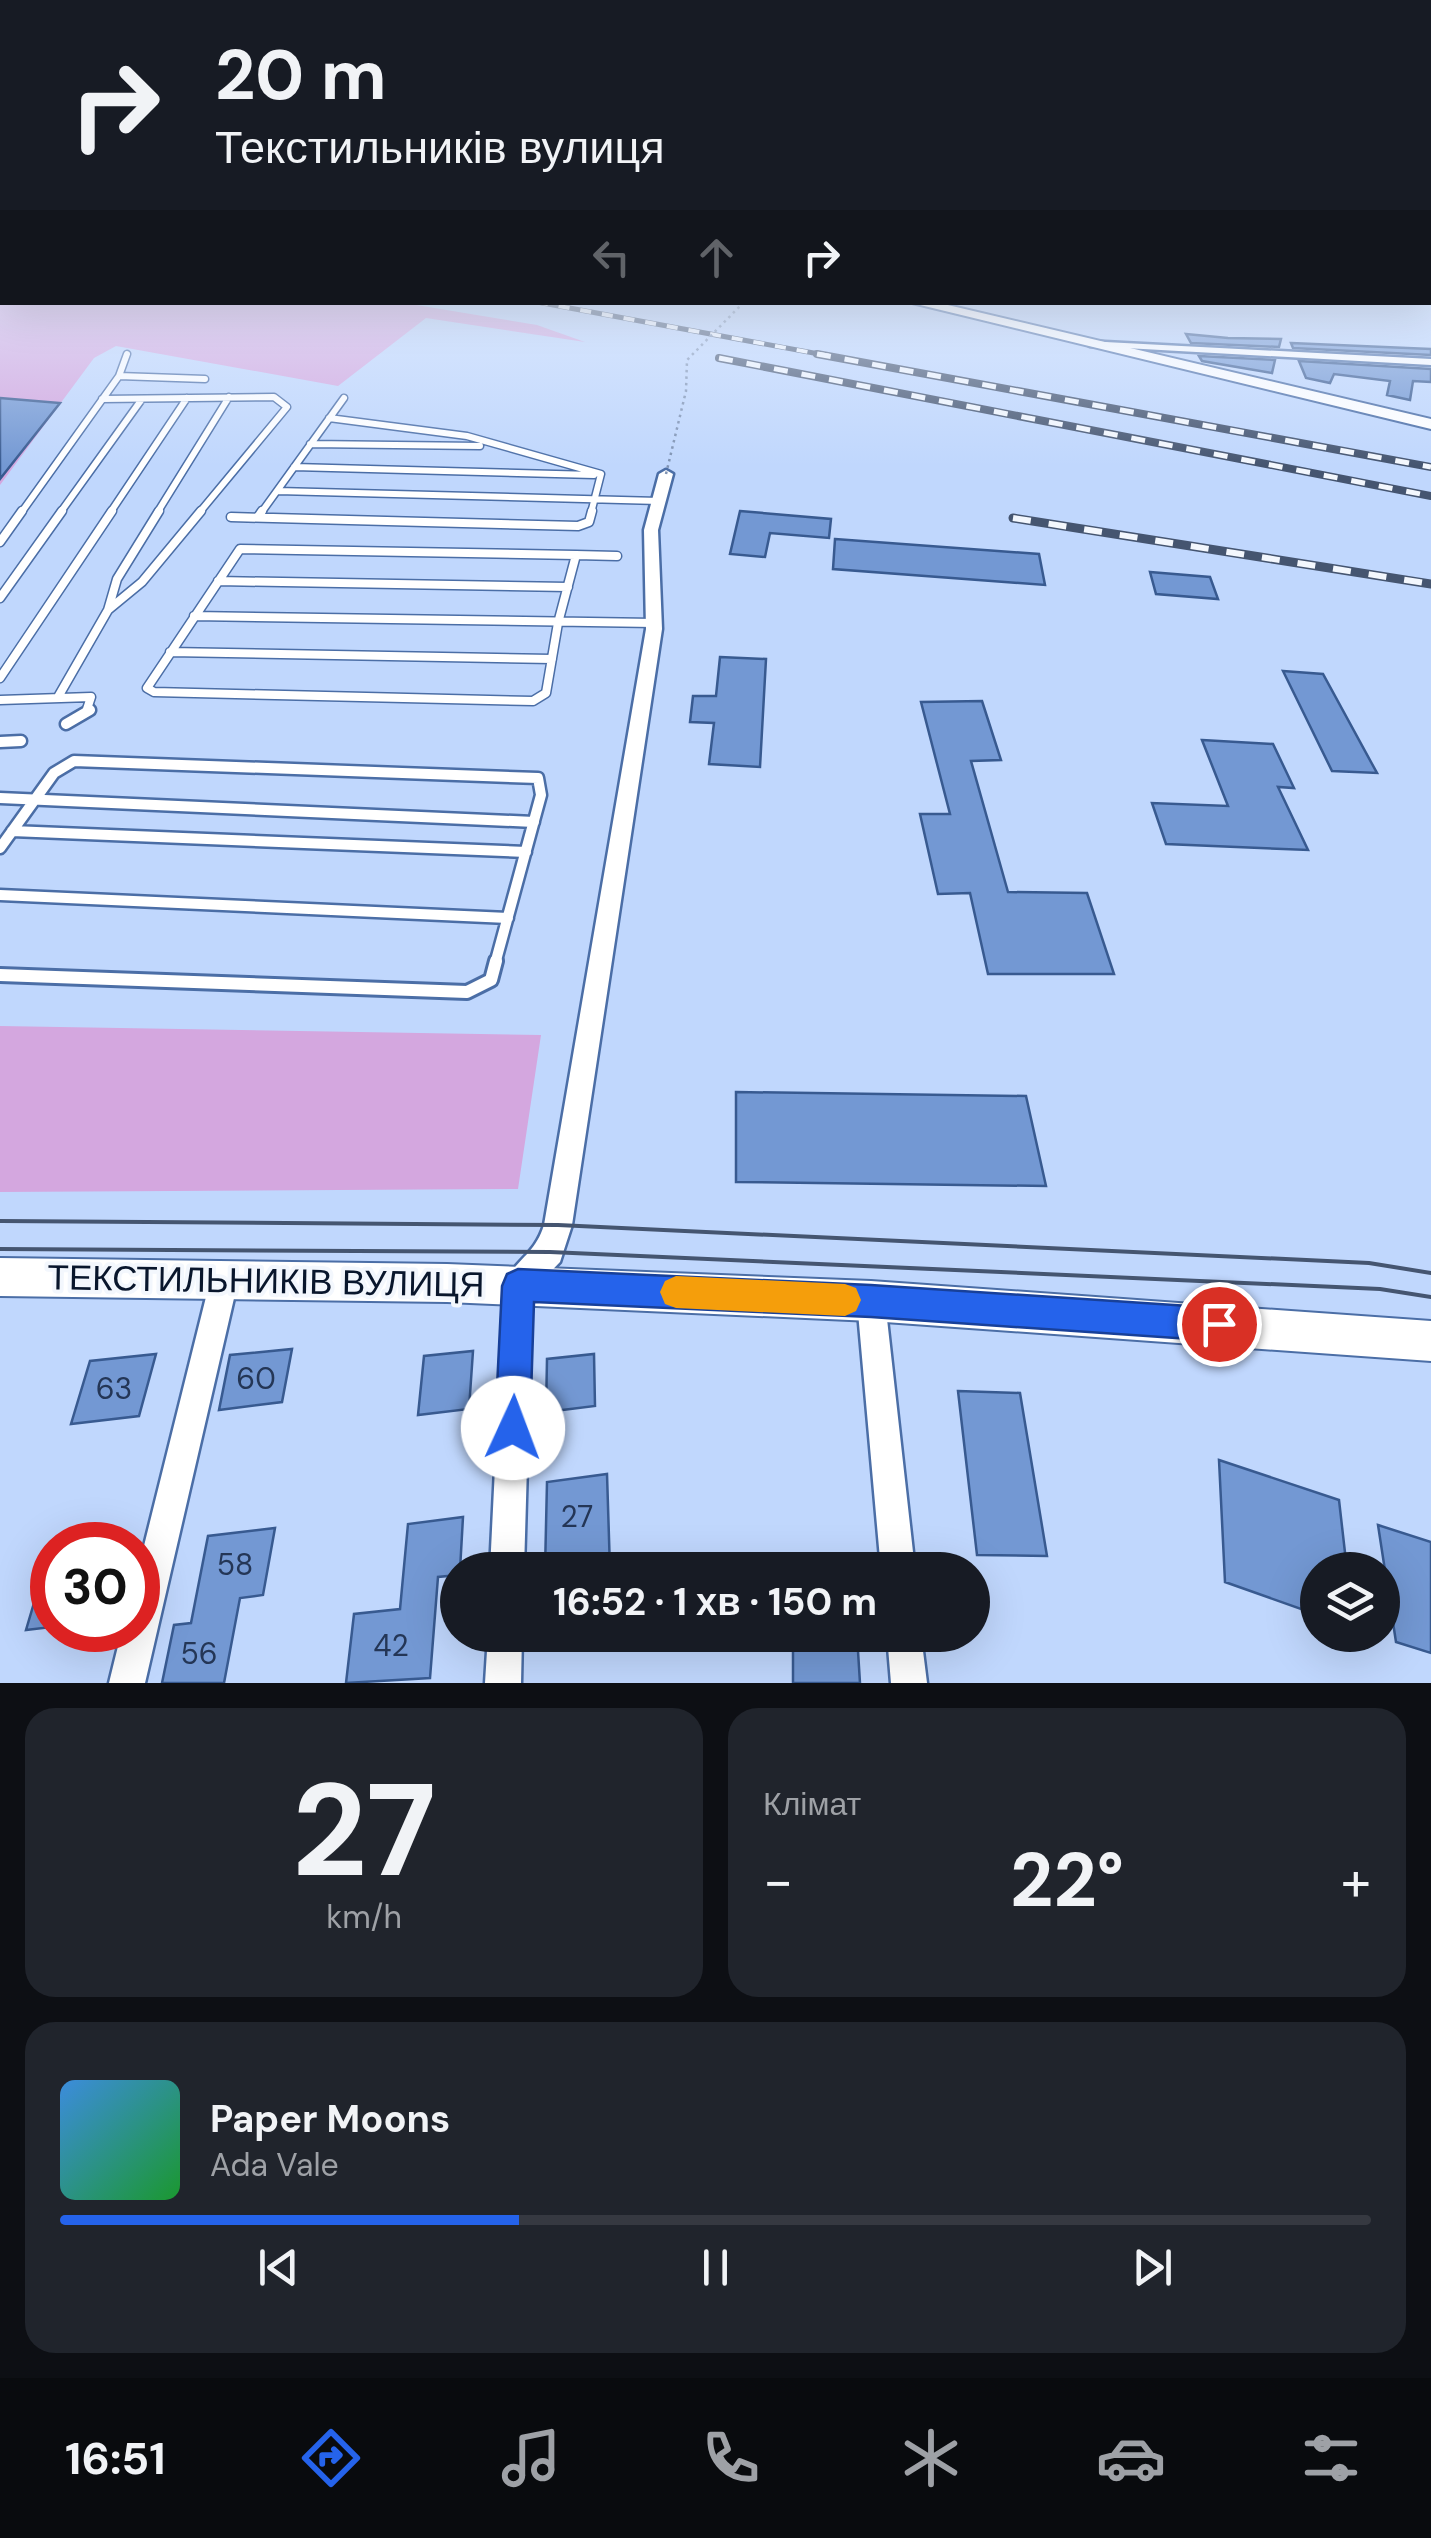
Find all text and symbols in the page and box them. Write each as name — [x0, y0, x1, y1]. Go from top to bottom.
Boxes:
text: 20 m — [215, 30, 387, 121]
icon: right — [50, 40, 180, 170]
text: Текстильників вулиця — [215, 118, 665, 177]
icon: left — [584, 230, 639, 285]
icon: ahead — [689, 230, 744, 285]
icon: right — [794, 230, 849, 285]
street label: ТЕКСТИЛЬНИКІВ ВУЛИЦЯ — [47, 1254, 485, 1308]
pin — [1177, 1282, 1262, 1367]
icon: arrive — [1192, 1297, 1247, 1352]
house number: 60 — [236, 1359, 276, 1398]
house number: 63 — [96, 1369, 132, 1408]
position arrow — [461, 1376, 565, 1480]
house number: 27 — [561, 1497, 593, 1536]
speed limit sign: 30 — [30, 1522, 160, 1652]
house number: 58 — [217, 1545, 253, 1584]
map controls — [1300, 1552, 1400, 1652]
button: layers — [1300, 1552, 1400, 1652]
text: 16:52 · 1 хв · 150 m — [553, 1577, 877, 1627]
house number: 42 — [373, 1626, 409, 1665]
house number: 56 — [180, 1634, 218, 1673]
text: 27 — [292, 1746, 436, 1915]
text: Клімат — [763, 1783, 861, 1825]
text: 22° — [1010, 1832, 1124, 1929]
text: − — [763, 1845, 793, 1917]
text: + — [1341, 1845, 1371, 1917]
text: km/h — [326, 1896, 402, 1938]
text: Paper Moons — [210, 2094, 450, 2144]
text: Ada Vale — [210, 2144, 339, 2186]
icon: previous — [251, 2240, 306, 2295]
icon: pause — [688, 2240, 743, 2295]
icon: next — [1125, 2240, 1180, 2295]
icon: directions — [296, 2423, 366, 2493]
icon: music — [496, 2423, 566, 2493]
icon: phone — [696, 2423, 766, 2493]
icon: climate — [896, 2423, 966, 2493]
icon: car — [1096, 2423, 1166, 2493]
icon: filters — [1296, 2423, 1366, 2493]
text: 16:51 — [65, 2429, 166, 2488]

